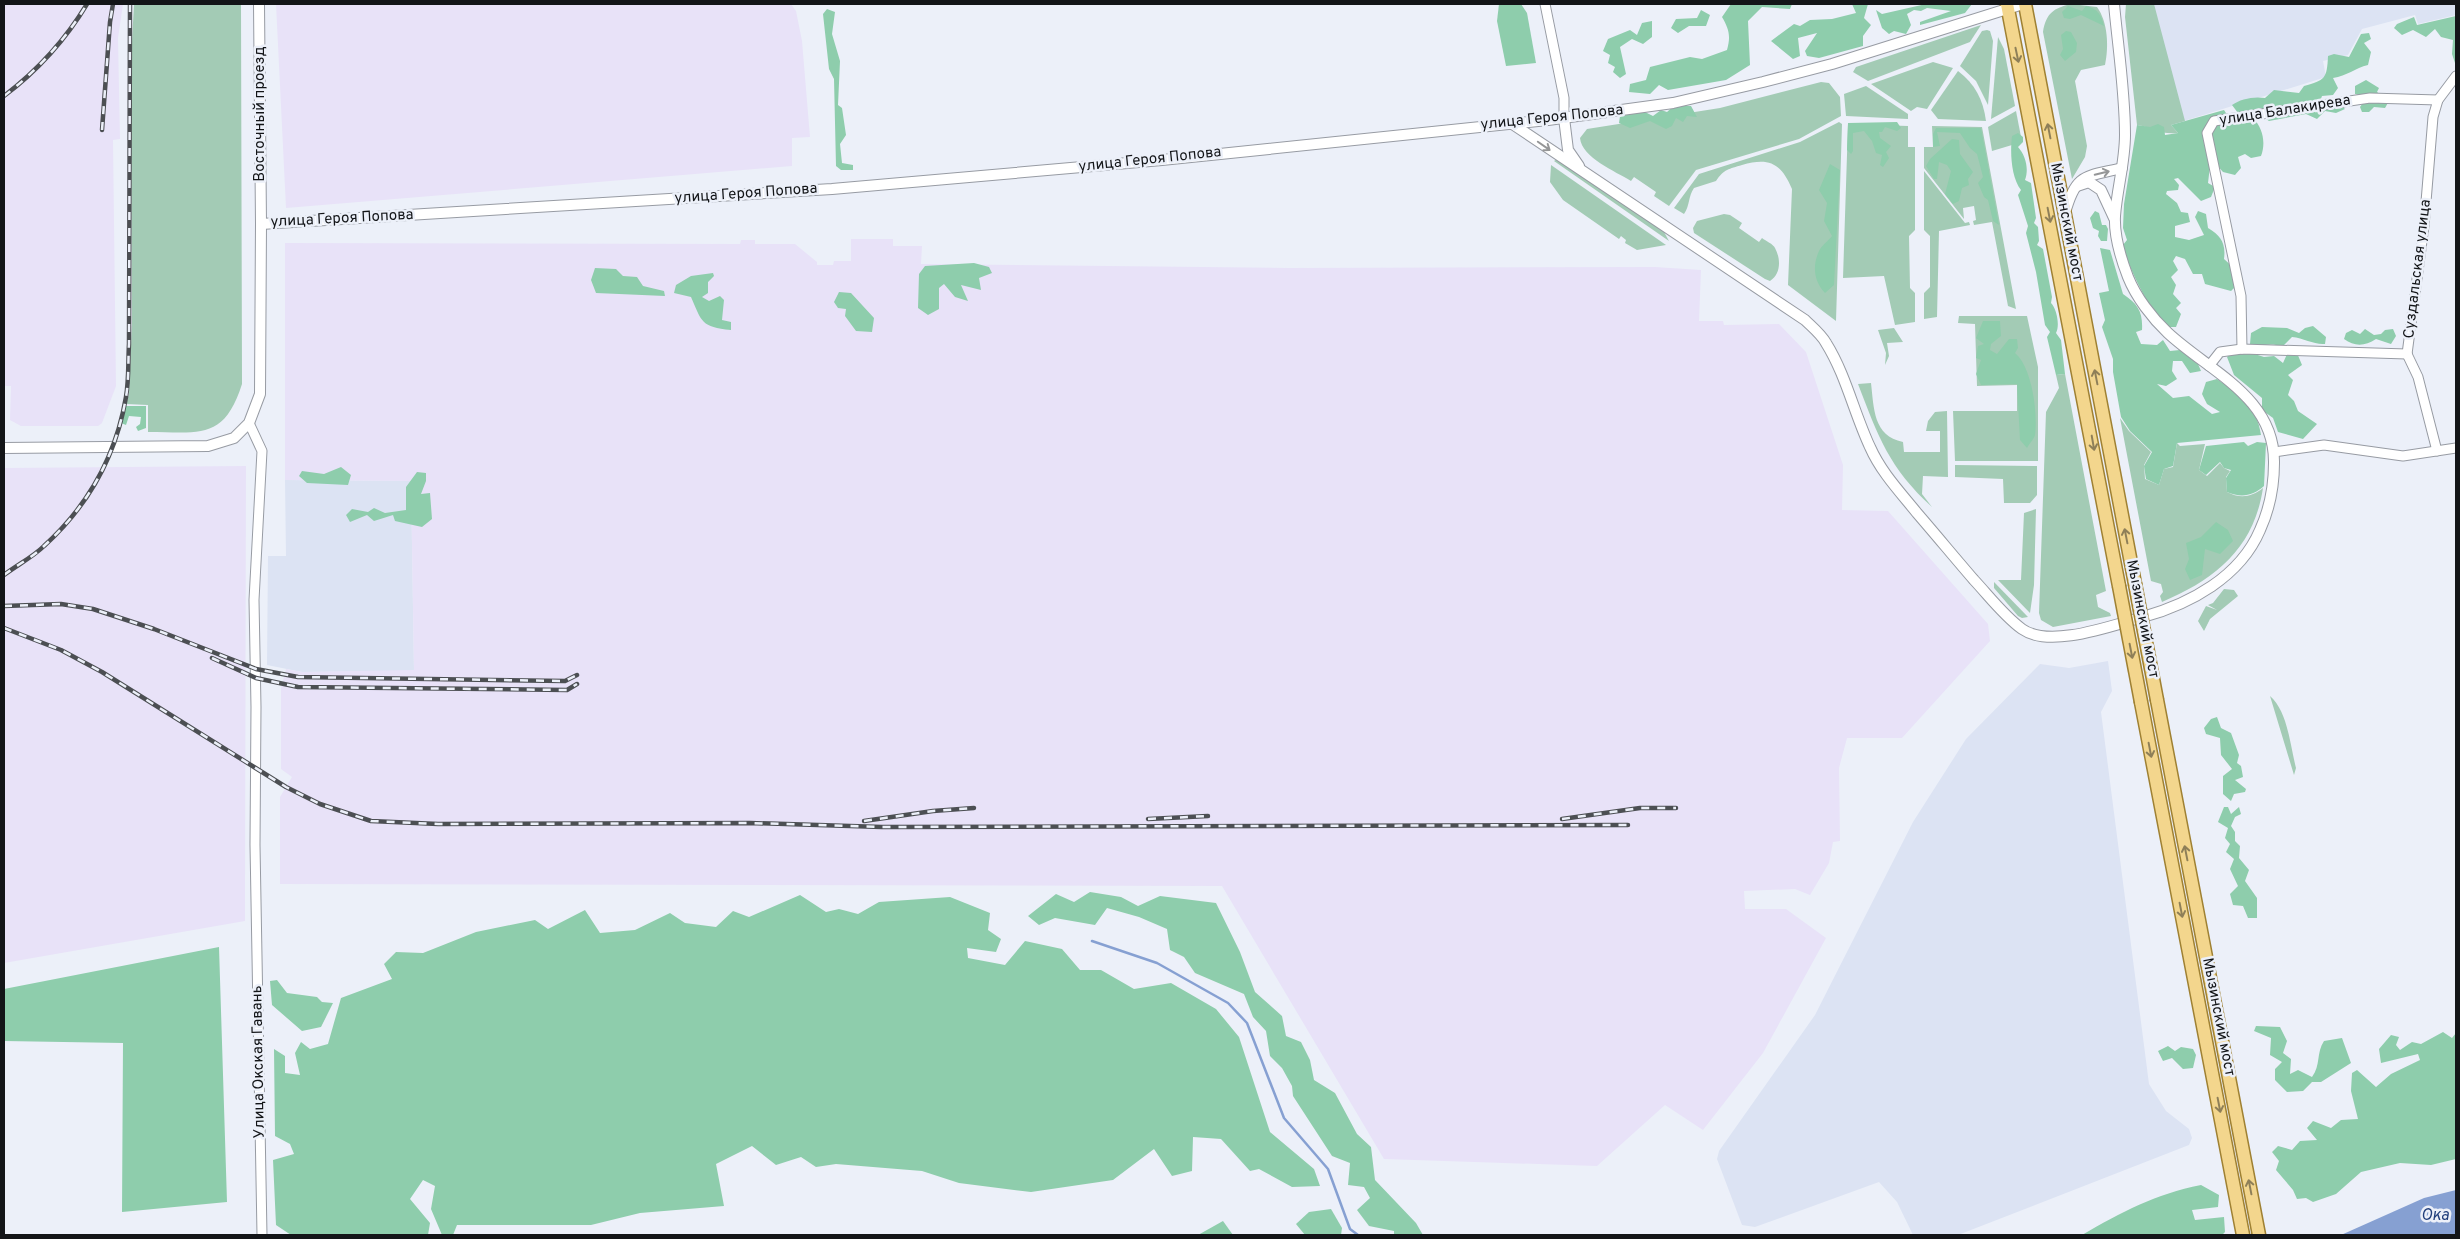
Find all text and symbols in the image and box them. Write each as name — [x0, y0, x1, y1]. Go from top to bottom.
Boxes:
street label: Восточный проезд — [251, 46, 270, 182]
one-way arrow — [2013, 47, 2023, 63]
street label: улица Балакирева — [2218, 91, 2352, 131]
street label: улица Героя Попова — [1480, 101, 1624, 135]
one-way arrow — [2043, 124, 2053, 140]
one-way arrow — [1537, 141, 1551, 151]
street label: улица Героя Попова — [1078, 143, 1222, 177]
street label: Мызинский мост — [2045, 161, 2087, 283]
one-way arrow — [2094, 168, 2110, 177]
street label: улица Героя Попова — [674, 180, 818, 208]
street label: Суздальская улица — [2400, 198, 2436, 340]
street label: улица Героя Попова — [270, 206, 414, 232]
one-way arrow — [2044, 206, 2054, 222]
one-way arrow — [2090, 369, 2100, 385]
one-way arrow — [2088, 435, 2098, 451]
one-way arrow — [2121, 529, 2131, 545]
street label: Мызинский мост — [2121, 558, 2163, 680]
one-way arrow — [2127, 643, 2136, 659]
one-way arrow — [2146, 742, 2155, 758]
one-way arrow — [2181, 845, 2191, 861]
one-way arrow — [2177, 901, 2186, 917]
street label: Мызинский мост — [2197, 956, 2239, 1078]
street label: Улица Окская Гавань — [248, 985, 270, 1139]
one-way arrow — [2215, 1097, 2224, 1113]
one-way arrow — [2244, 1180, 2254, 1196]
water label: Ока — [2421, 1206, 2450, 1226]

